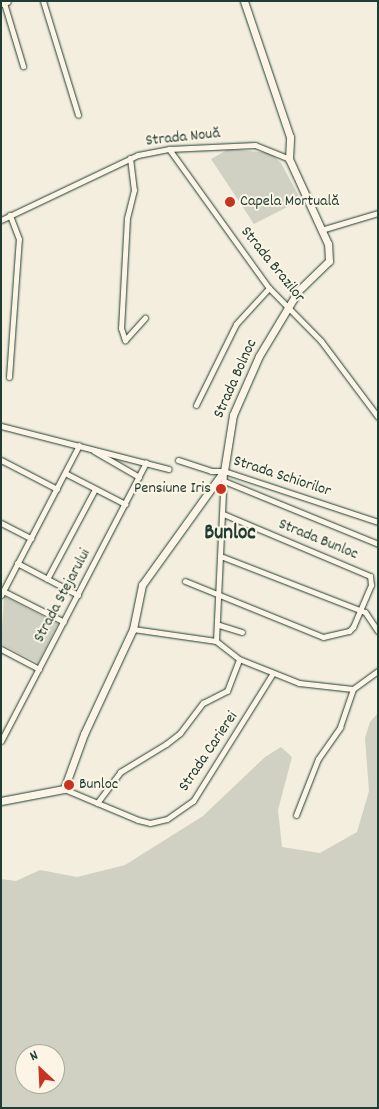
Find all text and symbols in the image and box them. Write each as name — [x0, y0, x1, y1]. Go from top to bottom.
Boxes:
street label: Strada Nouă — [145, 125, 221, 151]
place label: Capela Mortuală — [240, 192, 339, 212]
marker: Capela Mortuală — [224, 196, 236, 208]
street label: Strada Brazilor — [236, 223, 308, 307]
street label: Strada Bolnoc — [210, 336, 262, 422]
street label: Strada Schiorilor — [231, 452, 333, 502]
place label: Pensiune Iris — [134, 479, 211, 499]
marker: Pensiune Iris — [215, 483, 227, 495]
street label: Strada Bunloc — [275, 515, 361, 565]
district label: Bunloc — [204, 521, 256, 547]
street label: Strada Stejarului — [30, 546, 96, 646]
street label: Strada Carierei — [175, 708, 243, 796]
place label: Bunloc — [79, 775, 118, 795]
marker: Bunloc — [63, 779, 75, 791]
north arrow — [15, 1044, 65, 1094]
text: N — [27, 1046, 41, 1067]

